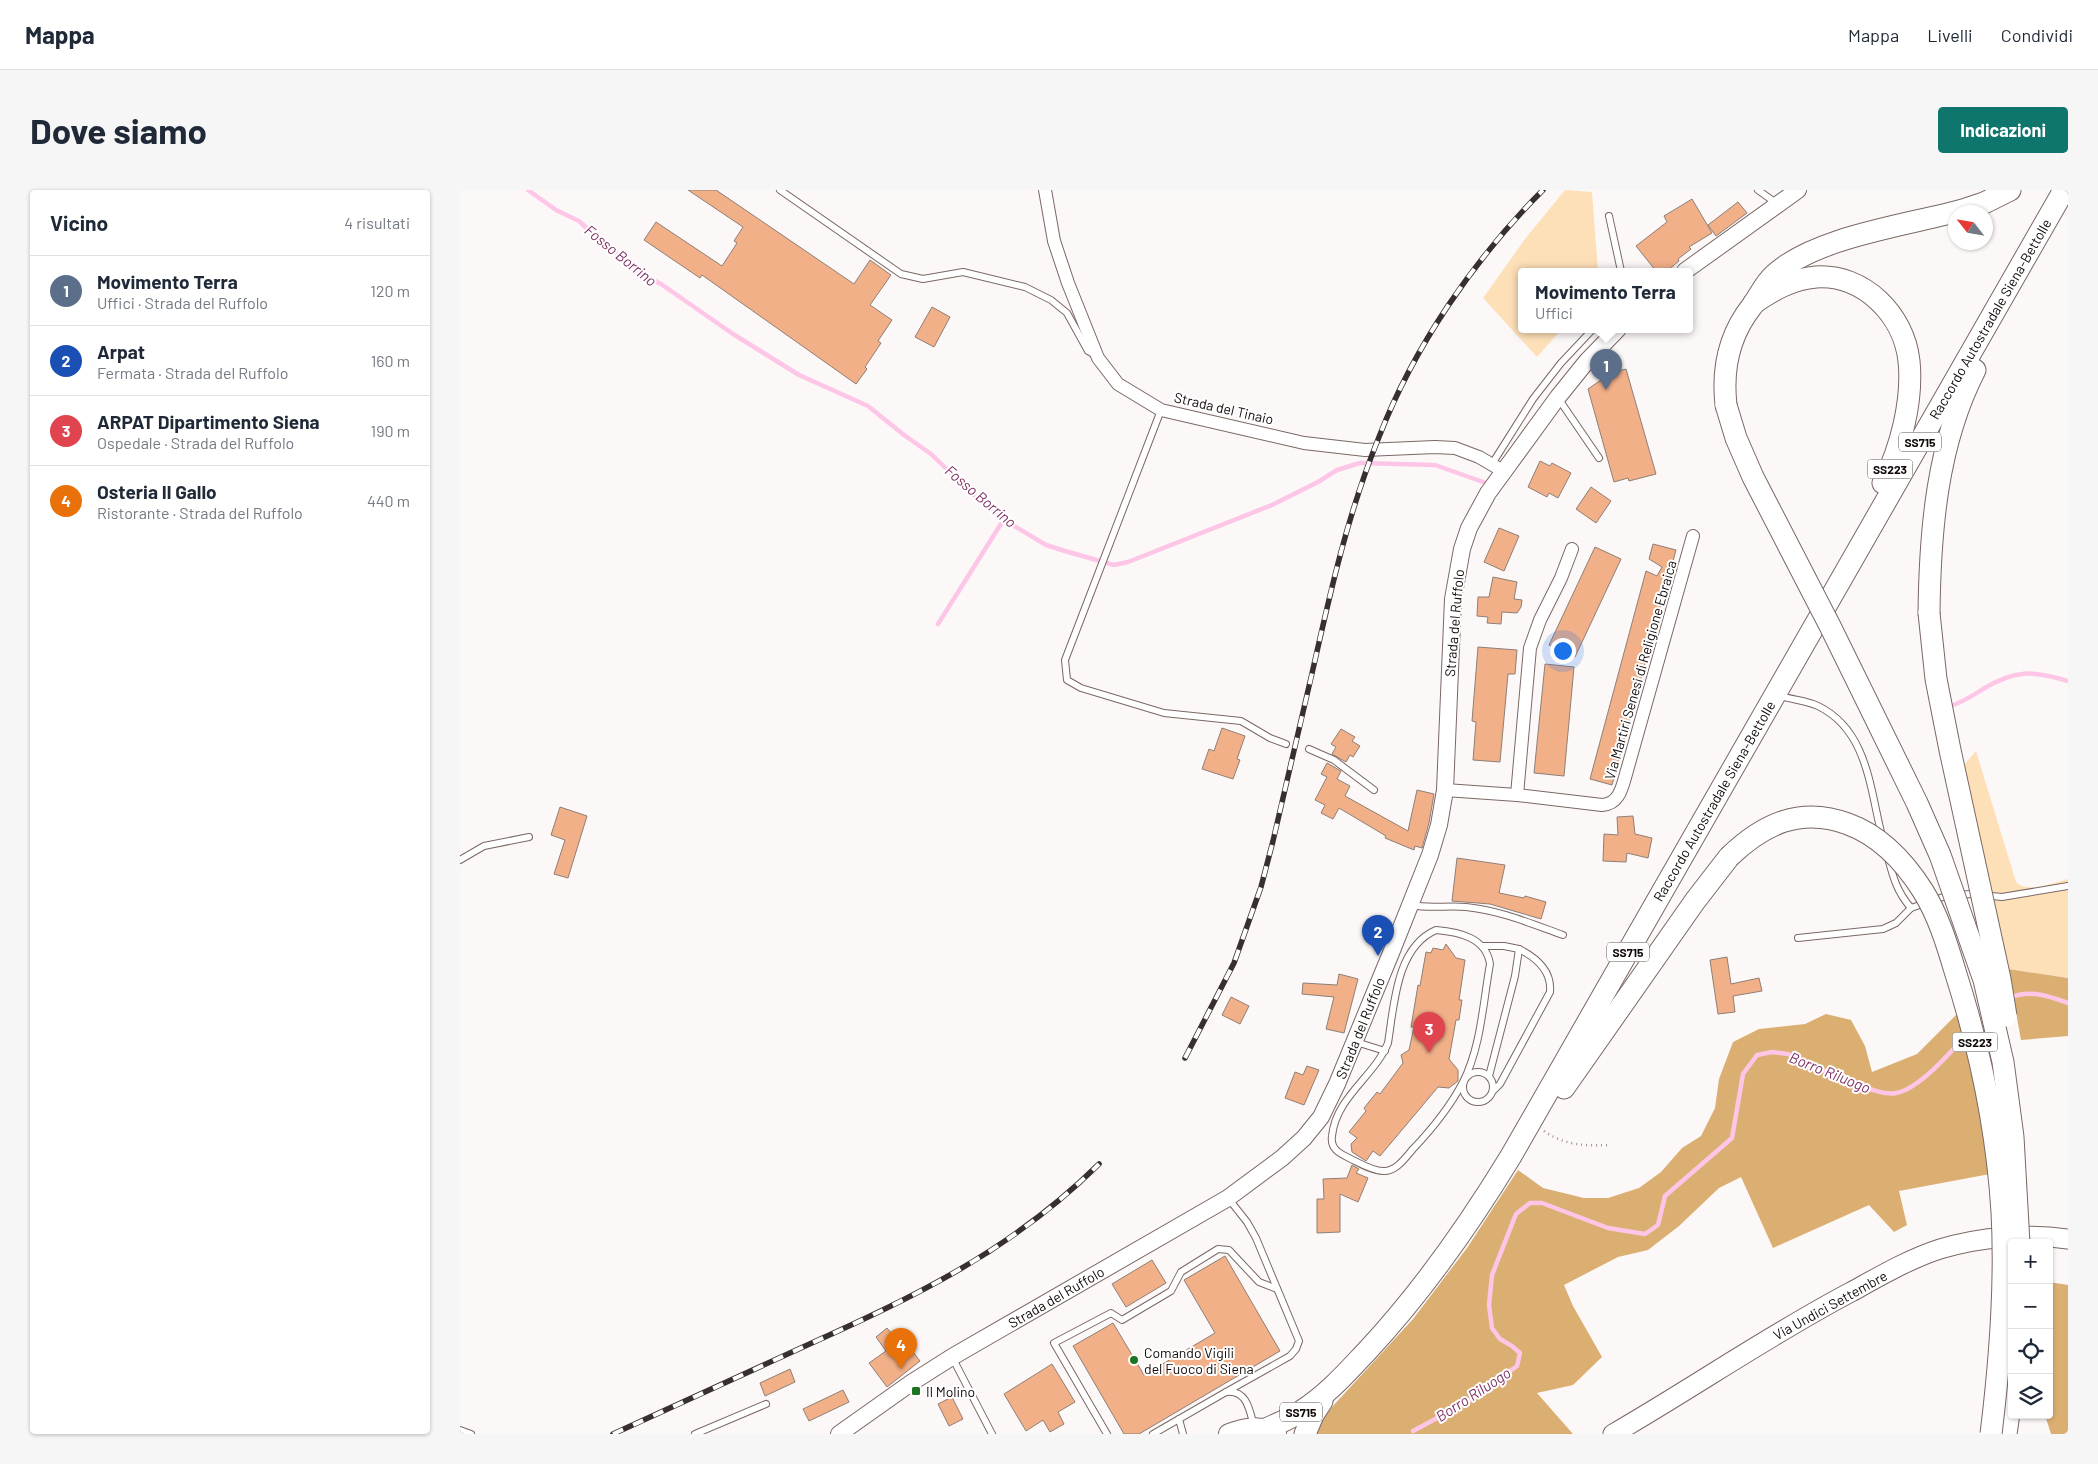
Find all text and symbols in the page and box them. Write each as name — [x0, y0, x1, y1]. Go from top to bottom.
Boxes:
text: Mappa — [25, 20, 95, 49]
text: Mappa — [1848, 24, 1899, 46]
text: Livelli — [1927, 24, 1973, 46]
text: Condividi — [2001, 24, 2073, 46]
button: Indicazioni — [1938, 107, 2068, 153]
text: Dove siamo — [30, 109, 207, 151]
north arrow — [1948, 205, 1993, 250]
text: Vicino — [50, 210, 108, 235]
text: 4 risultati — [344, 213, 410, 232]
street label: Raccordo Autostradale Siena-Bettolle — [1925, 216, 2055, 422]
water label: Fosso Borrino — [581, 221, 661, 289]
popup — [1518, 268, 1693, 333]
text: Movimento Terra — [97, 270, 238, 293]
text: Movimento Terra — [1535, 280, 1676, 303]
text: 1 — [63, 281, 69, 300]
text: 120 m — [370, 281, 410, 300]
text: Uffici · Strada del Ruffolo — [97, 293, 268, 312]
text: Uffici — [1535, 303, 1573, 322]
text: Arpat — [97, 340, 145, 363]
pin: 1 — [1590, 349, 1622, 390]
text: 2 — [62, 351, 70, 370]
text: 160 m — [371, 351, 410, 370]
text: Fermata · Strada del Ruffolo — [97, 363, 288, 382]
street label: Strada del Tinaio — [1173, 388, 1275, 428]
text: ARPAT Dipartimento Siena — [97, 410, 320, 433]
text: 3 — [62, 421, 70, 440]
text: 190 m — [371, 421, 410, 440]
road number: SS715 — [1899, 432, 1941, 452]
text: Ospedale · Strada del Ruffolo — [97, 433, 294, 452]
road number: SS223 — [1868, 460, 1912, 478]
water label: Fosso Borrino — [942, 461, 1020, 531]
text: Osteria Il Gallo — [97, 480, 217, 503]
text: 4 — [61, 491, 71, 510]
text: 440 m — [367, 491, 410, 510]
text: Ristorante · Strada del Ruffolo — [97, 503, 303, 522]
street label: Via Martiri Senesi di Religione Ebraica — [1600, 558, 1680, 782]
street label: Strada del Ruffolo — [1441, 568, 1467, 678]
your location — [1550, 638, 1576, 664]
street label: Raccordo Autostradale Siena-Bettolle — [1649, 698, 1779, 904]
pin: 2 — [1362, 915, 1394, 956]
road number: SS715 — [1607, 942, 1649, 962]
street label: Strada del Ruffolo — [1332, 975, 1388, 1081]
pin: 3 — [1413, 1012, 1445, 1053]
road number: SS223 — [1952, 1032, 1998, 1052]
water label: Borro Riluogo — [1787, 1048, 1873, 1096]
map controls — [2008, 1239, 2053, 1419]
button: + — [2008, 1239, 2053, 1284]
street label: Strada del Ruffolo — [1005, 1263, 1107, 1331]
street label: Via Undici Settembre — [1770, 1267, 1890, 1343]
button: − — [2008, 1284, 2053, 1329]
pin: 4 — [885, 1328, 917, 1369]
button: locate — [2008, 1329, 2053, 1374]
place label: Comando Vigili del Fuoco di Siena — [1144, 1344, 1254, 1377]
marker: Comando Vigili del Fuoco di Siena — [1128, 1354, 1140, 1366]
water label: Borro Riluogo — [1432, 1363, 1514, 1425]
button: layers — [2008, 1374, 2053, 1419]
place label: Il Molino — [926, 1383, 975, 1400]
marker: Il Molino — [910, 1385, 922, 1397]
road number: SS715 — [1280, 1402, 1322, 1422]

